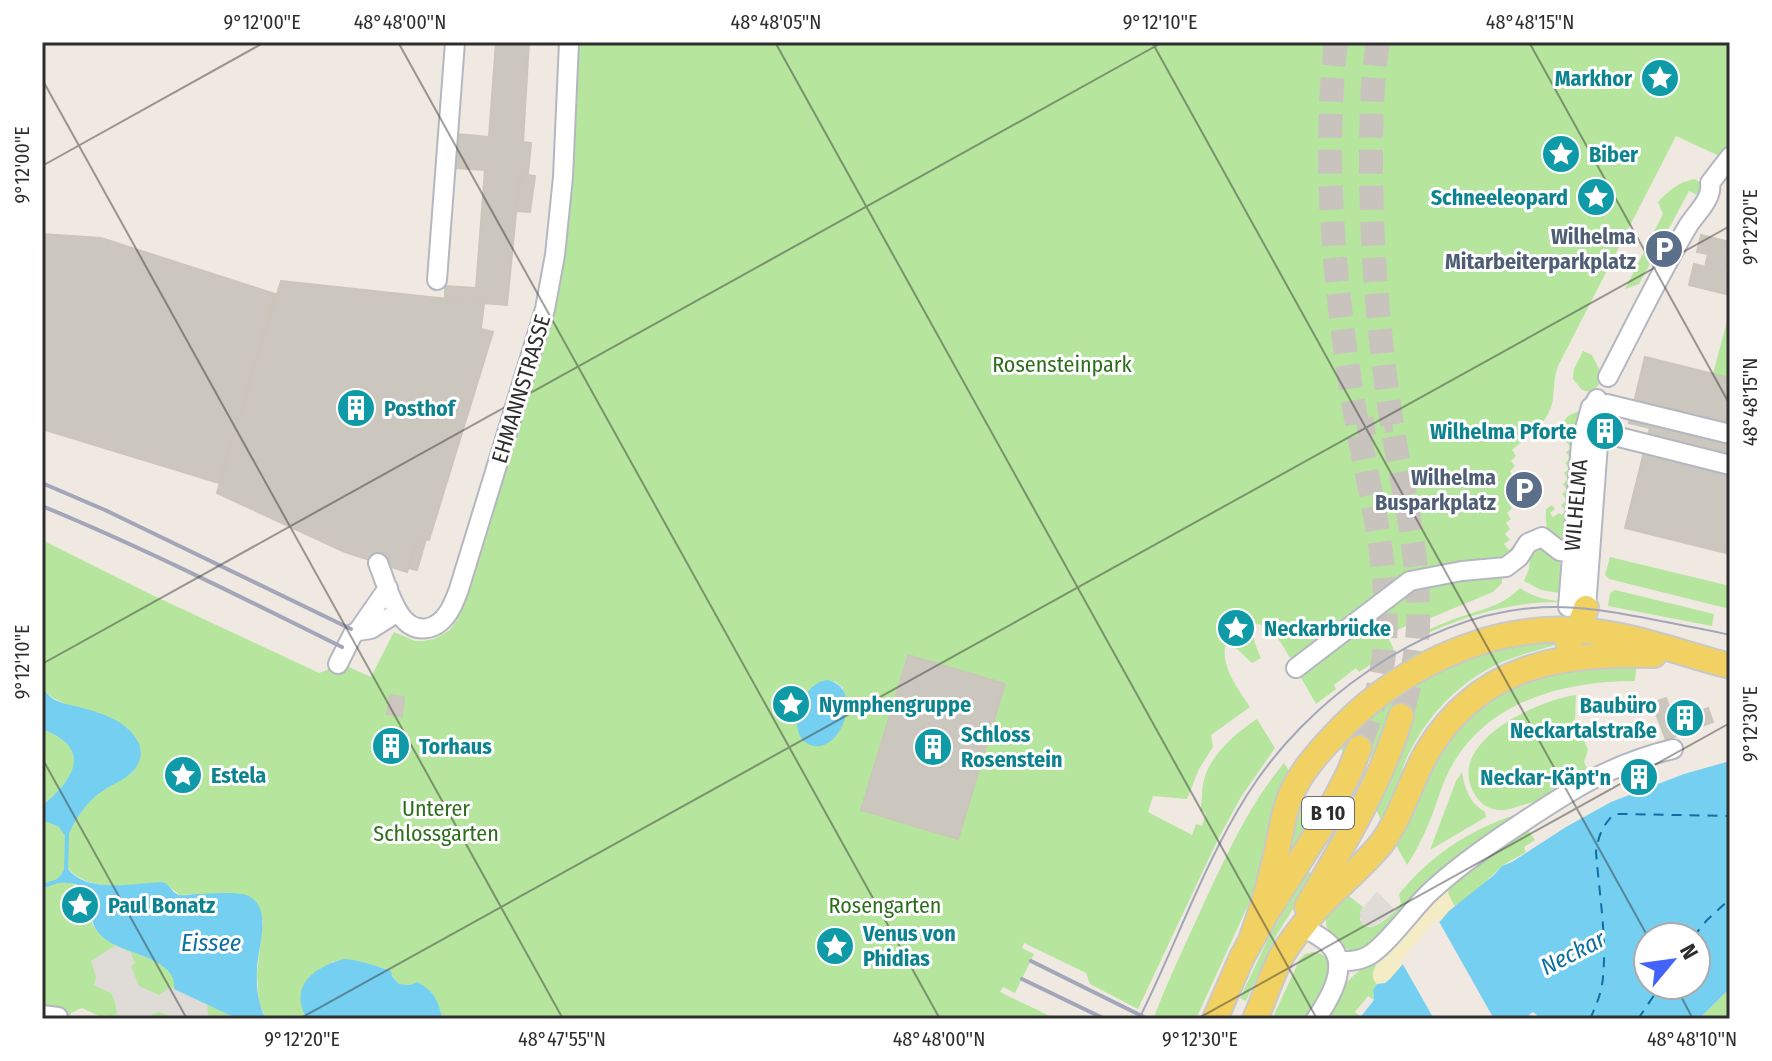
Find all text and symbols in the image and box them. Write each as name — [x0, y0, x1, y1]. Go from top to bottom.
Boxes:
text: 9°12'00"E — [223, 10, 301, 34]
text: 48°48'00"N — [354, 10, 446, 34]
text: 48°48'05"N — [731, 10, 821, 34]
text: 9°12'10"E — [1123, 10, 1197, 34]
text: 48°48'15"N — [1486, 10, 1574, 34]
place icon: Markhor — [1639, 57, 1681, 99]
place label: Markhor — [1555, 65, 1633, 92]
text: 9°12'00"E — [10, 126, 34, 204]
place icon: Biber — [1540, 133, 1582, 175]
place label: Biber — [1589, 141, 1639, 168]
place icon: Schneeleopard — [1575, 176, 1617, 218]
place label: Schneeleopard — [1431, 184, 1568, 211]
text: 9°12'20"E — [1738, 189, 1762, 265]
place label: Wilhelma Mitarbeiterparkplatz — [1445, 223, 1636, 275]
parking icon: Wilhelma Mitarbeiterparkplatz — [1643, 228, 1685, 270]
street label: EHMANNSTRASSE — [486, 312, 556, 466]
park label: Rosensteinpark — [992, 351, 1133, 378]
text: 48°48'15"N — [1738, 358, 1762, 446]
building icon: Posthof — [335, 387, 377, 429]
place label: Posthof — [384, 395, 457, 422]
building icon: Wilhelma Pforte — [1584, 410, 1626, 452]
place label: Wilhelma Pforte — [1430, 418, 1577, 445]
street label: WILHELMA — [1559, 457, 1594, 552]
place label: Wilhelma Busparkplatz — [1375, 464, 1496, 516]
parking icon: Wilhelma Busparkplatz — [1503, 469, 1545, 511]
place icon: Neckarbrücke — [1215, 607, 1257, 649]
place label: Neckarbrücke — [1264, 615, 1391, 642]
text: 9°12'10"E — [10, 625, 34, 699]
place icon: Nymphengruppe — [770, 683, 812, 725]
text: 9°12'30"E — [1738, 686, 1762, 762]
place label: Nymphengruppe — [819, 691, 971, 718]
place label: Baubüro Neckartalstraße — [1510, 692, 1657, 744]
building icon: Baubüro Neckartalstraße — [1664, 697, 1706, 739]
place label: Schloss Rosenstein — [961, 721, 1062, 773]
building icon: Torhaus — [370, 725, 412, 767]
building icon: Schloss Rosenstein — [912, 726, 954, 768]
place label: Torhaus — [419, 733, 492, 760]
place icon: Estela — [162, 754, 204, 796]
building icon: Neckar-Käpt'n — [1618, 756, 1660, 798]
place label: Estela — [211, 762, 266, 789]
place label: Neckar-Käpt'n — [1480, 764, 1611, 791]
park label: Unterer Schlossgarten — [373, 795, 499, 847]
road number: B 10 — [1302, 797, 1354, 829]
place icon: Paul Bonatz — [59, 884, 101, 926]
place label: Paul Bonatz — [108, 892, 215, 919]
park label: Rosengarten — [829, 892, 941, 919]
place label: Venus von Phidias — [862, 920, 956, 972]
north arrow — [1632, 921, 1712, 1001]
place icon: Venus von Phidias — [814, 925, 856, 967]
water label: Neckar — [1536, 925, 1611, 981]
water label: Eissee — [181, 929, 241, 957]
text: N — [1674, 939, 1704, 964]
text: 9°12'20"E — [264, 1027, 340, 1051]
text: 48°47'55"N — [518, 1027, 606, 1051]
text: 48°48'00"N — [893, 1027, 985, 1051]
text: 9°12'30"E — [1162, 1027, 1238, 1051]
text: 48°48'10"N — [1647, 1027, 1737, 1051]

